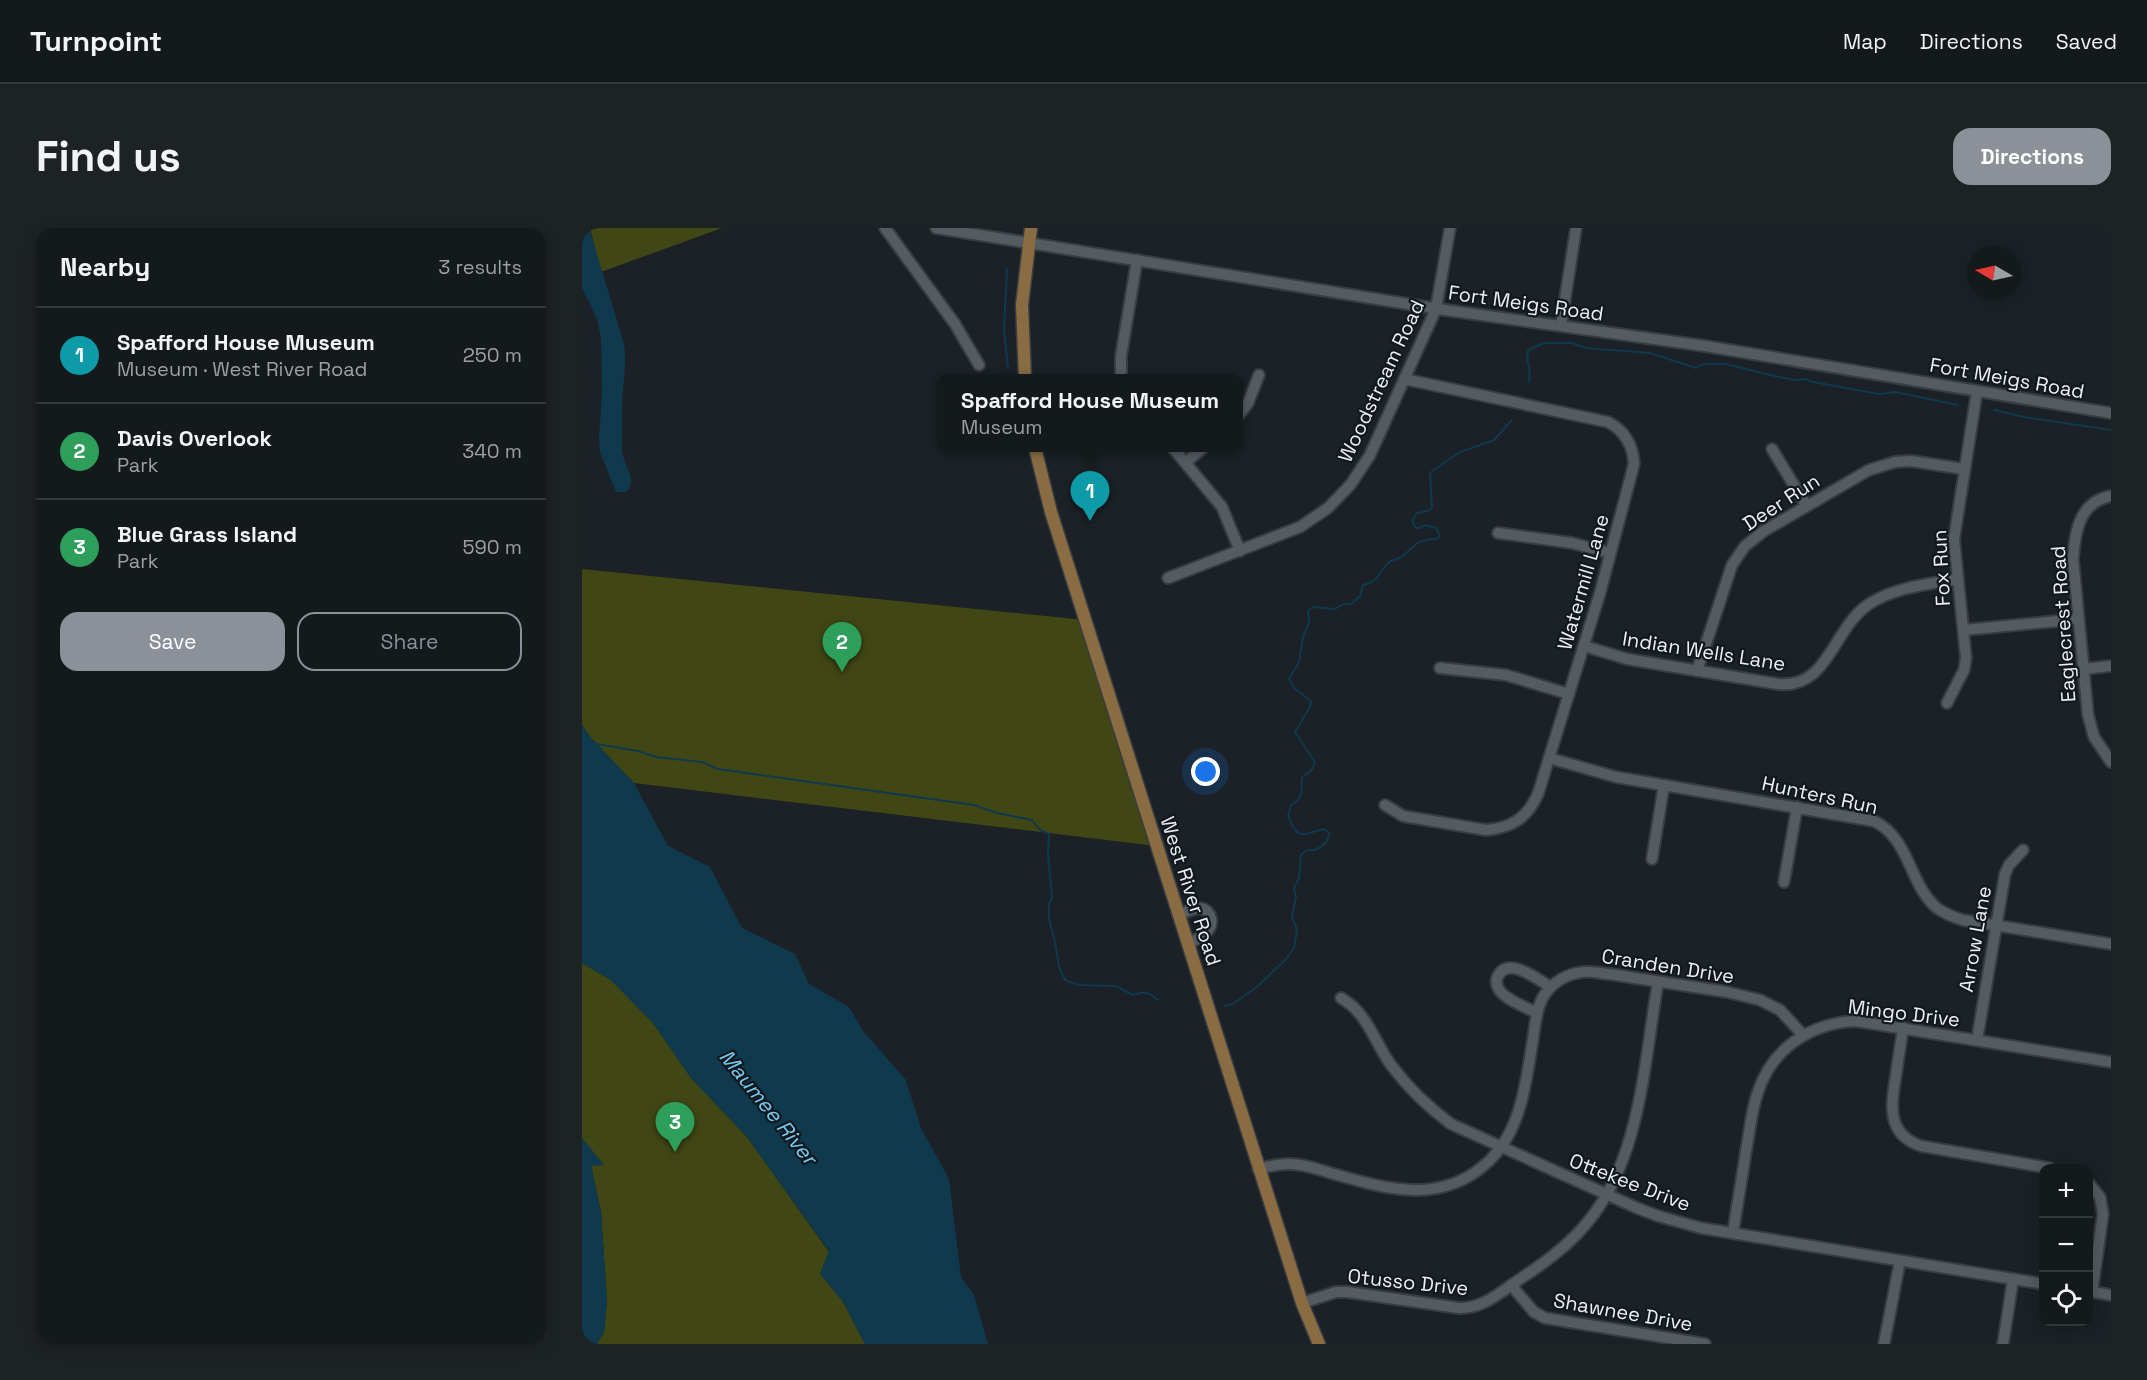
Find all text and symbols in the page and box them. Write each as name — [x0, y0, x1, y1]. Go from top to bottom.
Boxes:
text: Turnpoint — [30, 23, 162, 59]
text: Map — [1843, 28, 1887, 55]
text: Directions — [1920, 28, 2023, 55]
text: Saved — [2056, 28, 2117, 55]
button: Directions — [1953, 128, 2111, 185]
text: Find us — [36, 130, 181, 183]
north arrow — [1967, 246, 2021, 300]
text: Nearby — [60, 250, 150, 284]
text: 3 results — [438, 254, 522, 280]
street label: Fort Meigs Road — [1447, 279, 1605, 327]
street label: Woodstream Road — [1332, 296, 1430, 466]
text: Spafford House Museum — [117, 328, 375, 356]
text: 1 — [75, 342, 84, 368]
text: 250 m — [463, 342, 522, 368]
street label: Fort Meigs Road — [1928, 352, 2086, 404]
text: Museum · West River Road — [117, 356, 367, 382]
popup — [937, 374, 1243, 452]
text: Spafford House Museum — [961, 386, 1219, 414]
text: Museum — [961, 414, 1042, 440]
text: Davis Overlook — [117, 424, 272, 452]
text: 2 — [74, 438, 85, 464]
text: 340 m — [462, 438, 522, 464]
text: Park — [117, 452, 159, 478]
street label: Deer Run — [1738, 467, 1824, 537]
pin: 1 — [1070, 472, 1110, 521]
street label: Watermill Lane — [1551, 511, 1615, 653]
text: Blue Grass Island — [117, 520, 297, 548]
street label: Fox Run — [1926, 529, 1956, 607]
text: 3 — [73, 534, 86, 560]
text: 590 m — [463, 534, 522, 560]
street label: Eaglecrest Road — [2045, 545, 2081, 703]
text: Park — [117, 548, 159, 574]
button: Save — [60, 612, 285, 671]
button: Share — [297, 612, 522, 671]
pin: 2 — [822, 622, 862, 672]
street label: Indian Wells Lane — [1621, 625, 1787, 677]
your location — [1191, 757, 1220, 786]
street label: Hunters Run — [1760, 770, 1880, 820]
street label: West River Road — [1155, 813, 1227, 969]
street label: Arrow Lane — [1953, 884, 1997, 994]
street label: Cranden Drive — [1600, 943, 1736, 989]
street label: Mingo Drive — [1846, 993, 1962, 1033]
water label: Maumee River — [714, 1043, 824, 1171]
pin: 3 — [656, 1102, 694, 1152]
street label: Ottekee Drive — [1566, 1147, 1694, 1217]
map controls — [2039, 1164, 2093, 1326]
button: + — [2039, 1164, 2093, 1218]
button: − — [2039, 1218, 2093, 1272]
street label: Otusso Drive — [1346, 1263, 1470, 1301]
button: locate — [2039, 1272, 2093, 1326]
street label: Shawnee Drive — [1551, 1287, 1695, 1337]

